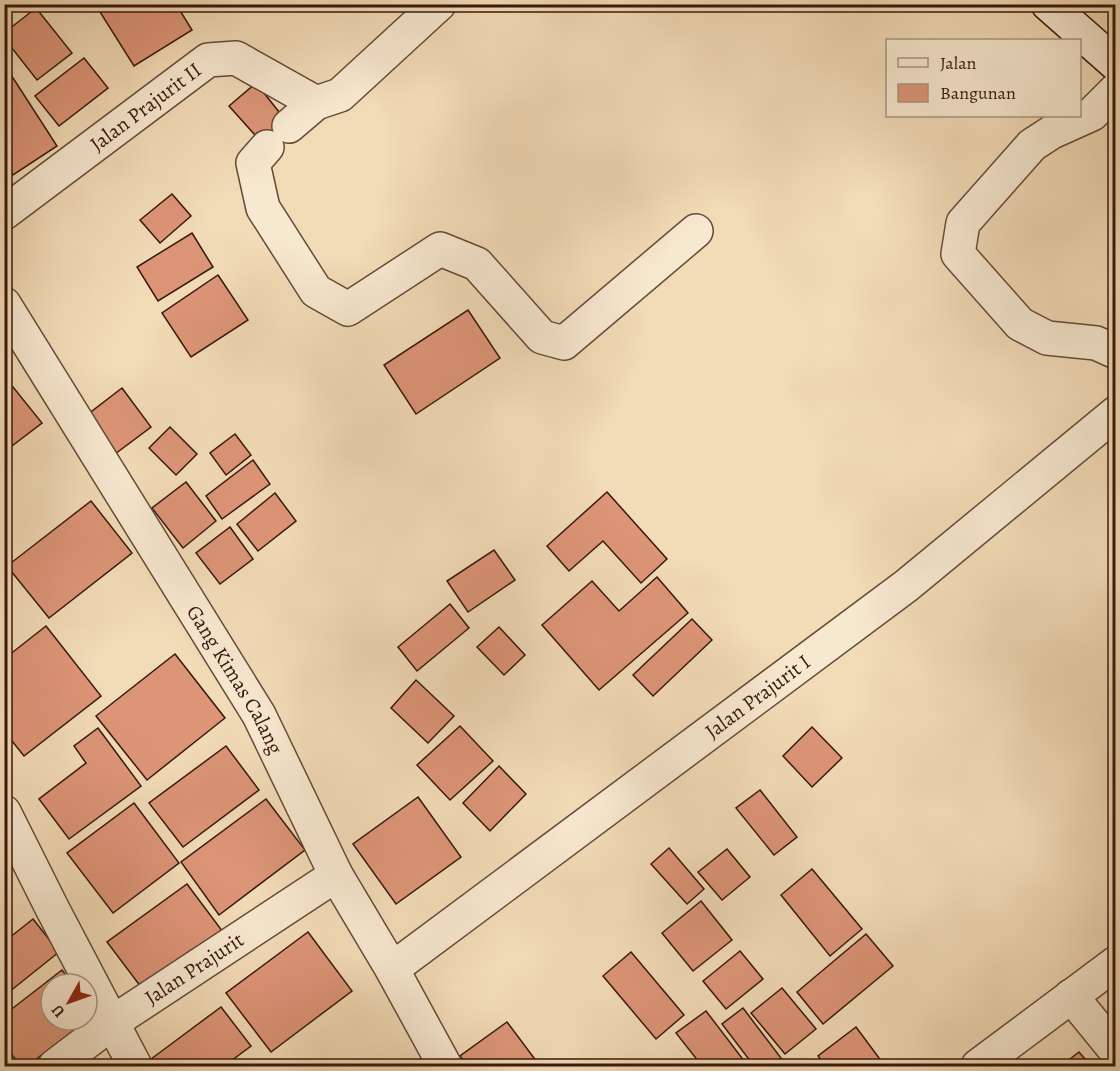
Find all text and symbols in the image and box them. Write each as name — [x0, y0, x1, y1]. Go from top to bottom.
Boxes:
legend — [886, 39, 1081, 117]
text: Jalan — [940, 51, 977, 75]
street label: Jalan Prajurit II — [84, 56, 207, 158]
text: Bangunan — [940, 81, 1016, 105]
street label: Gang Kimas Calang — [180, 600, 290, 759]
street label: Jalan Prajurit I — [699, 648, 816, 745]
street label: Jalan Prajurit — [139, 926, 249, 1011]
north arrow — [39, 972, 99, 1032]
text: U — [46, 1000, 70, 1022]

